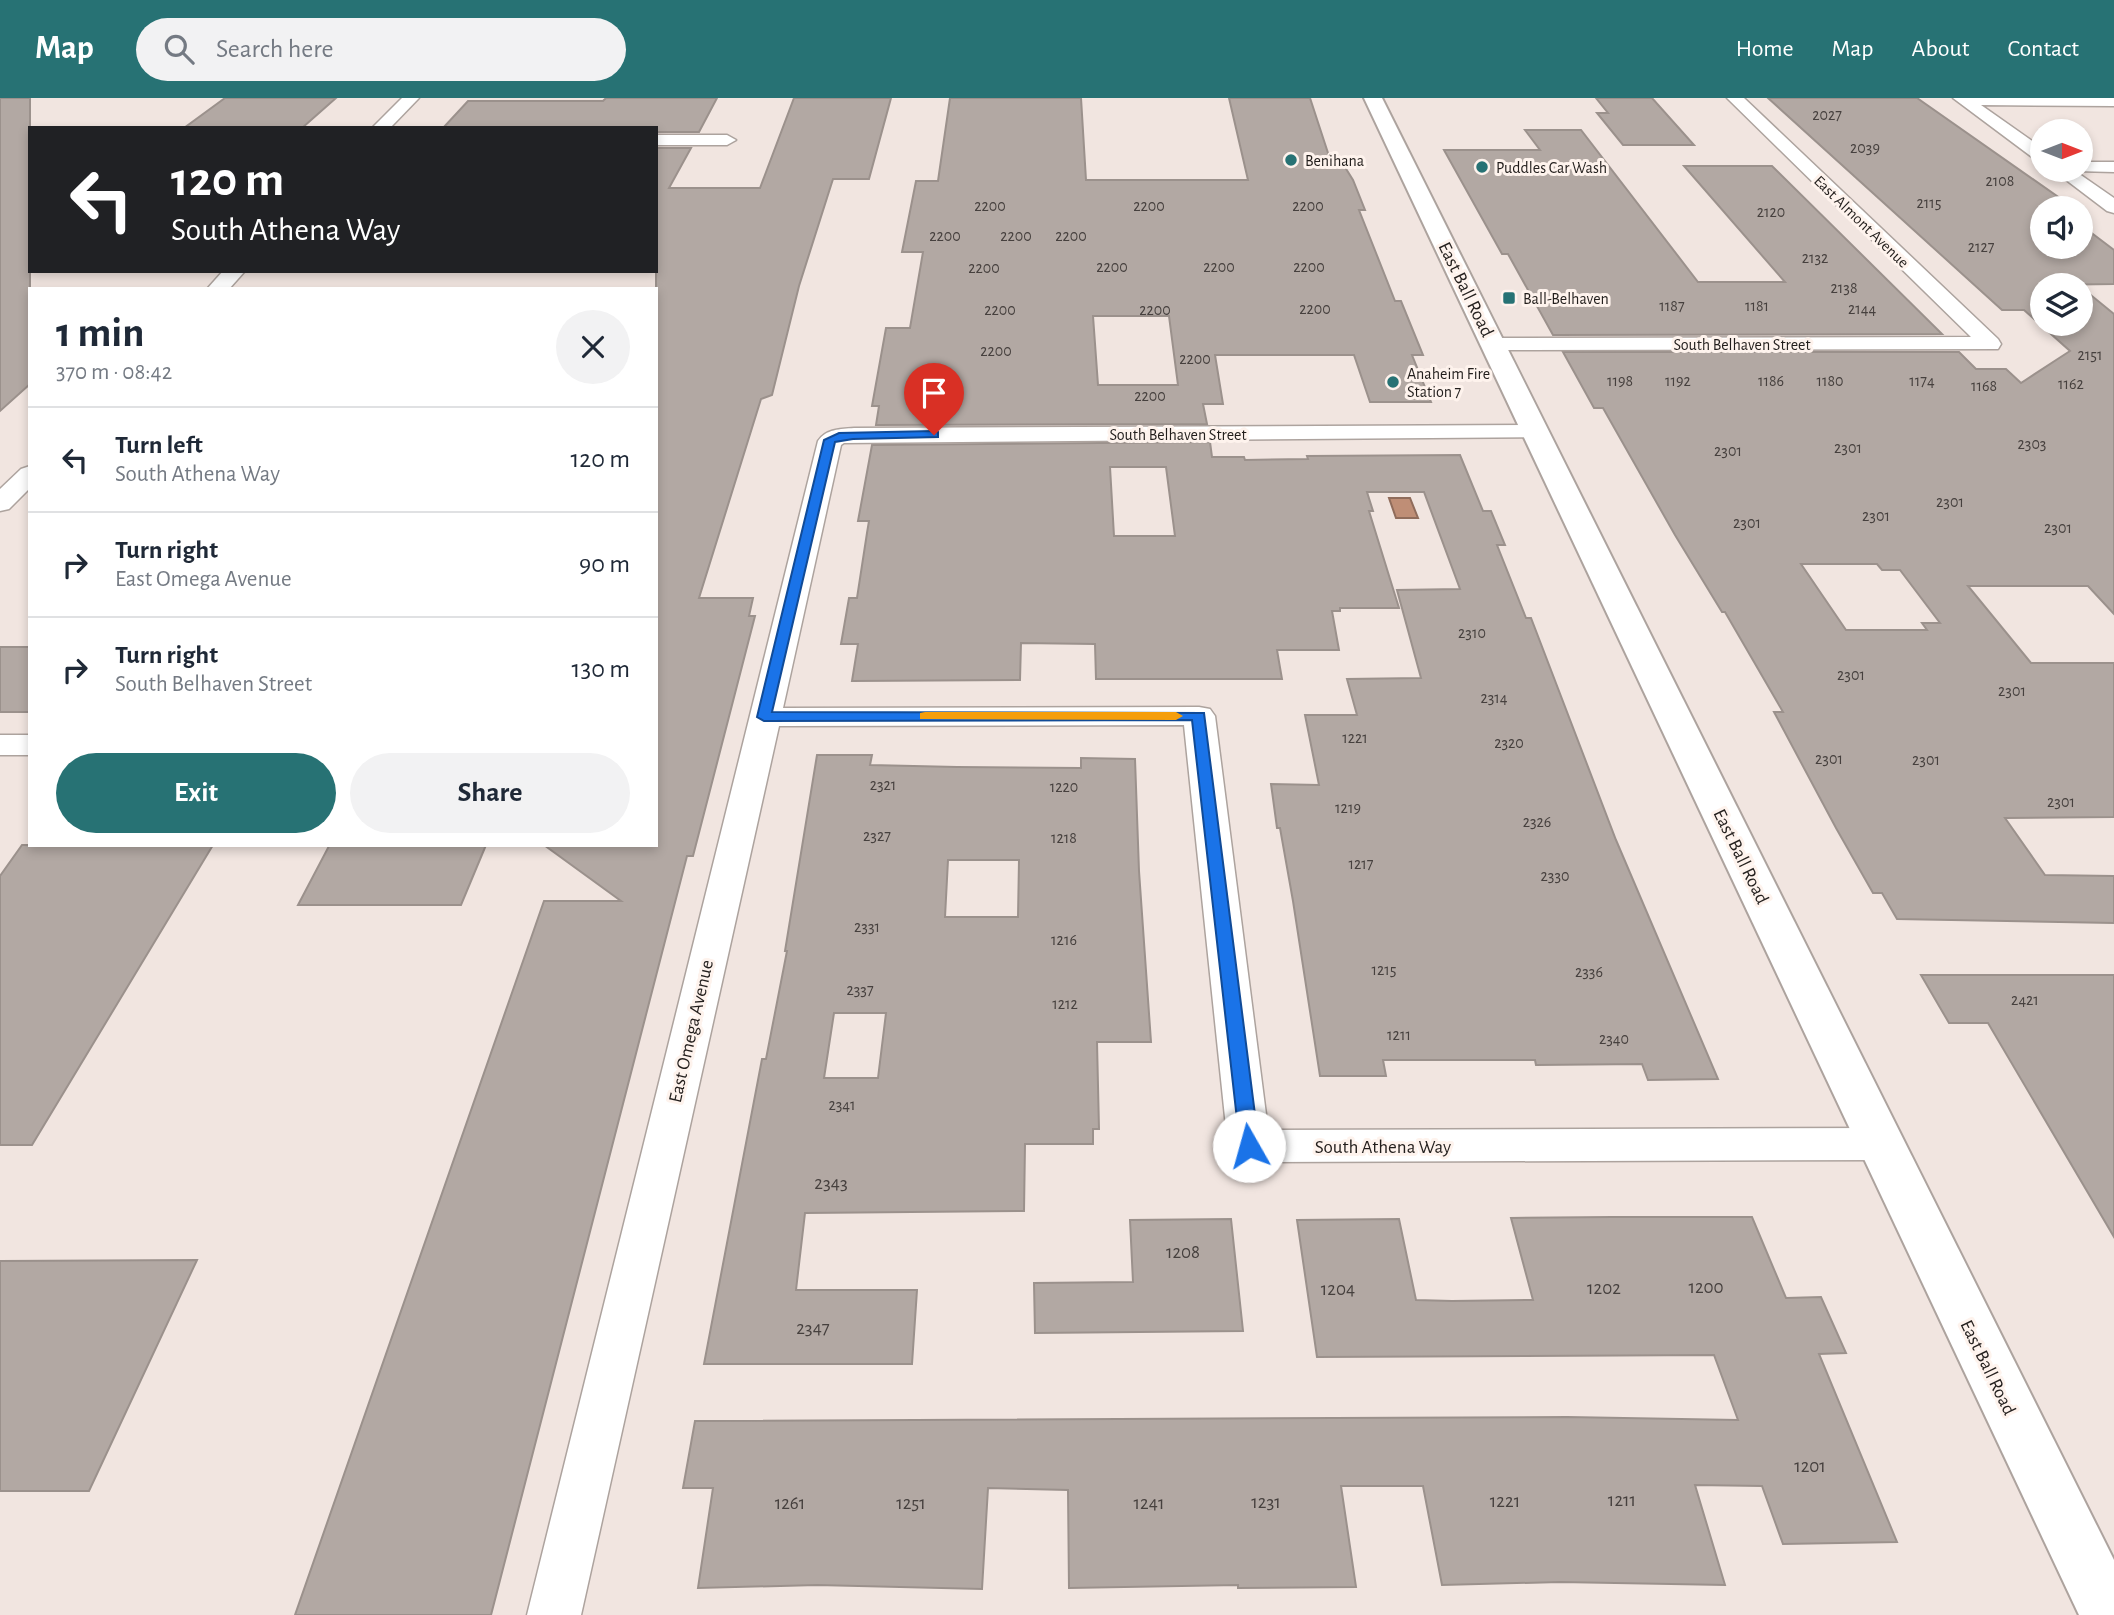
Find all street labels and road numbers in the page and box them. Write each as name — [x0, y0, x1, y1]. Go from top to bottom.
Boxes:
street label: East Almont Avenue — [1811, 173, 1912, 271]
street label: East Ball Road — [1435, 239, 1497, 340]
street label: South Belhaven Street — [1673, 337, 1811, 353]
street label: South Belhaven Street — [1109, 427, 1247, 443]
street label: East Ball Road — [1710, 806, 1772, 907]
street label: East Omega Avenue — [666, 958, 717, 1105]
street label: South Athena Way — [1315, 1138, 1451, 1157]
street label: East Ball Road — [1957, 1317, 2019, 1418]

